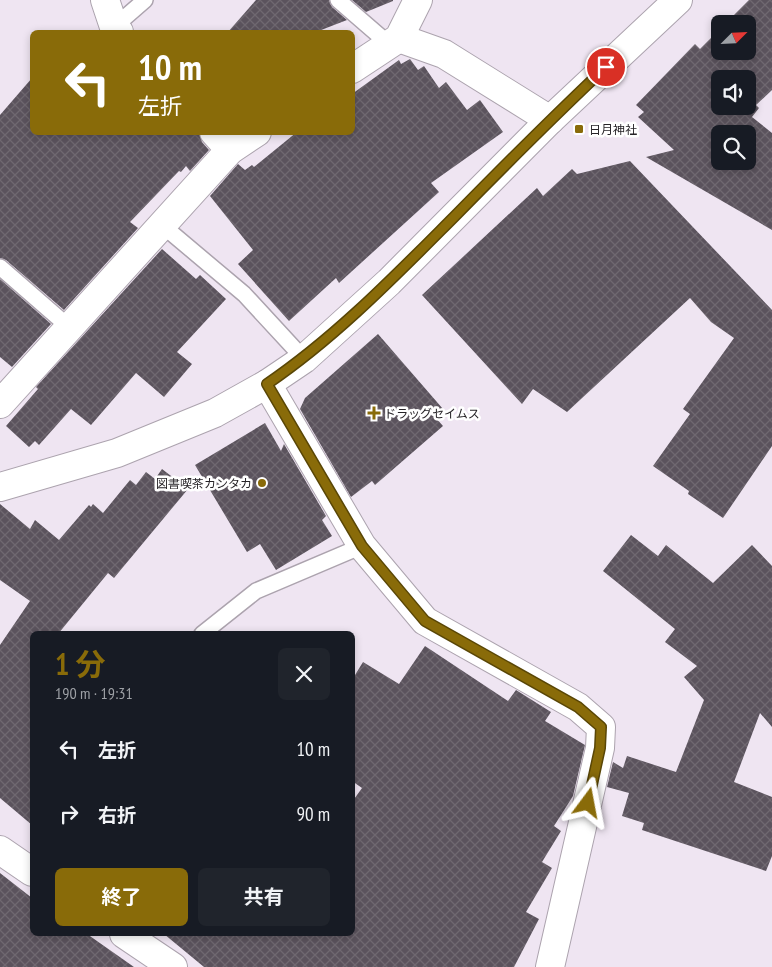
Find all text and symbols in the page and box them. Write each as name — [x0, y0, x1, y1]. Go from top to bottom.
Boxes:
north arrow — [711, 15, 756, 60]
map controls — [711, 15, 756, 170]
text: 10 m — [138, 44, 202, 90]
pin — [585, 46, 627, 88]
icon: left — [55, 50, 120, 115]
icon: arrive — [592, 53, 620, 81]
button: sound — [711, 70, 756, 115]
text: 左折 — [138, 92, 182, 120]
place label: 日月神社 — [589, 122, 637, 137]
marker: 日月神社 — [573, 123, 585, 135]
button: search — [711, 125, 756, 170]
place label: ドラッグセイムス — [384, 406, 480, 421]
marker: ドラッグセイムス — [368, 407, 380, 419]
place label: 図書喫茶カンタカ — [156, 476, 252, 491]
marker: 図書喫茶カンタカ — [256, 477, 268, 489]
text: 1 分 — [55, 644, 106, 683]
button: close — [278, 648, 330, 700]
text: 190 m · 19:31 — [55, 683, 133, 703]
icon: left — [55, 735, 83, 763]
text: 10 m — [297, 737, 330, 761]
text: 左折 — [98, 738, 136, 762]
position arrow — [561, 776, 613, 828]
icon: right — [55, 800, 83, 828]
text: 90 m — [297, 802, 330, 826]
text: 右折 — [98, 803, 136, 827]
button: 終了 — [55, 868, 188, 926]
button: 共有 — [198, 868, 330, 926]

